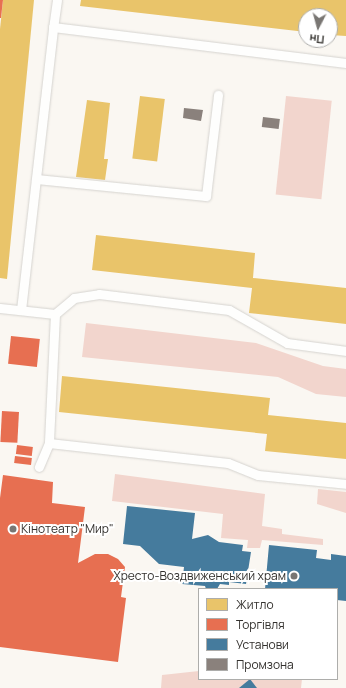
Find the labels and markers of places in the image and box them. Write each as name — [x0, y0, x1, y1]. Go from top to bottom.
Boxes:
place label: Кінотеатр "Мир" — [21, 522, 114, 536]
marker: Кінотеатр "Мир" — [8, 524, 18, 534]
place label: Хресто-Воздвиженський храм — [113, 569, 286, 583]
marker: Хресто-Воздвиженський храм — [289, 571, 299, 581]

